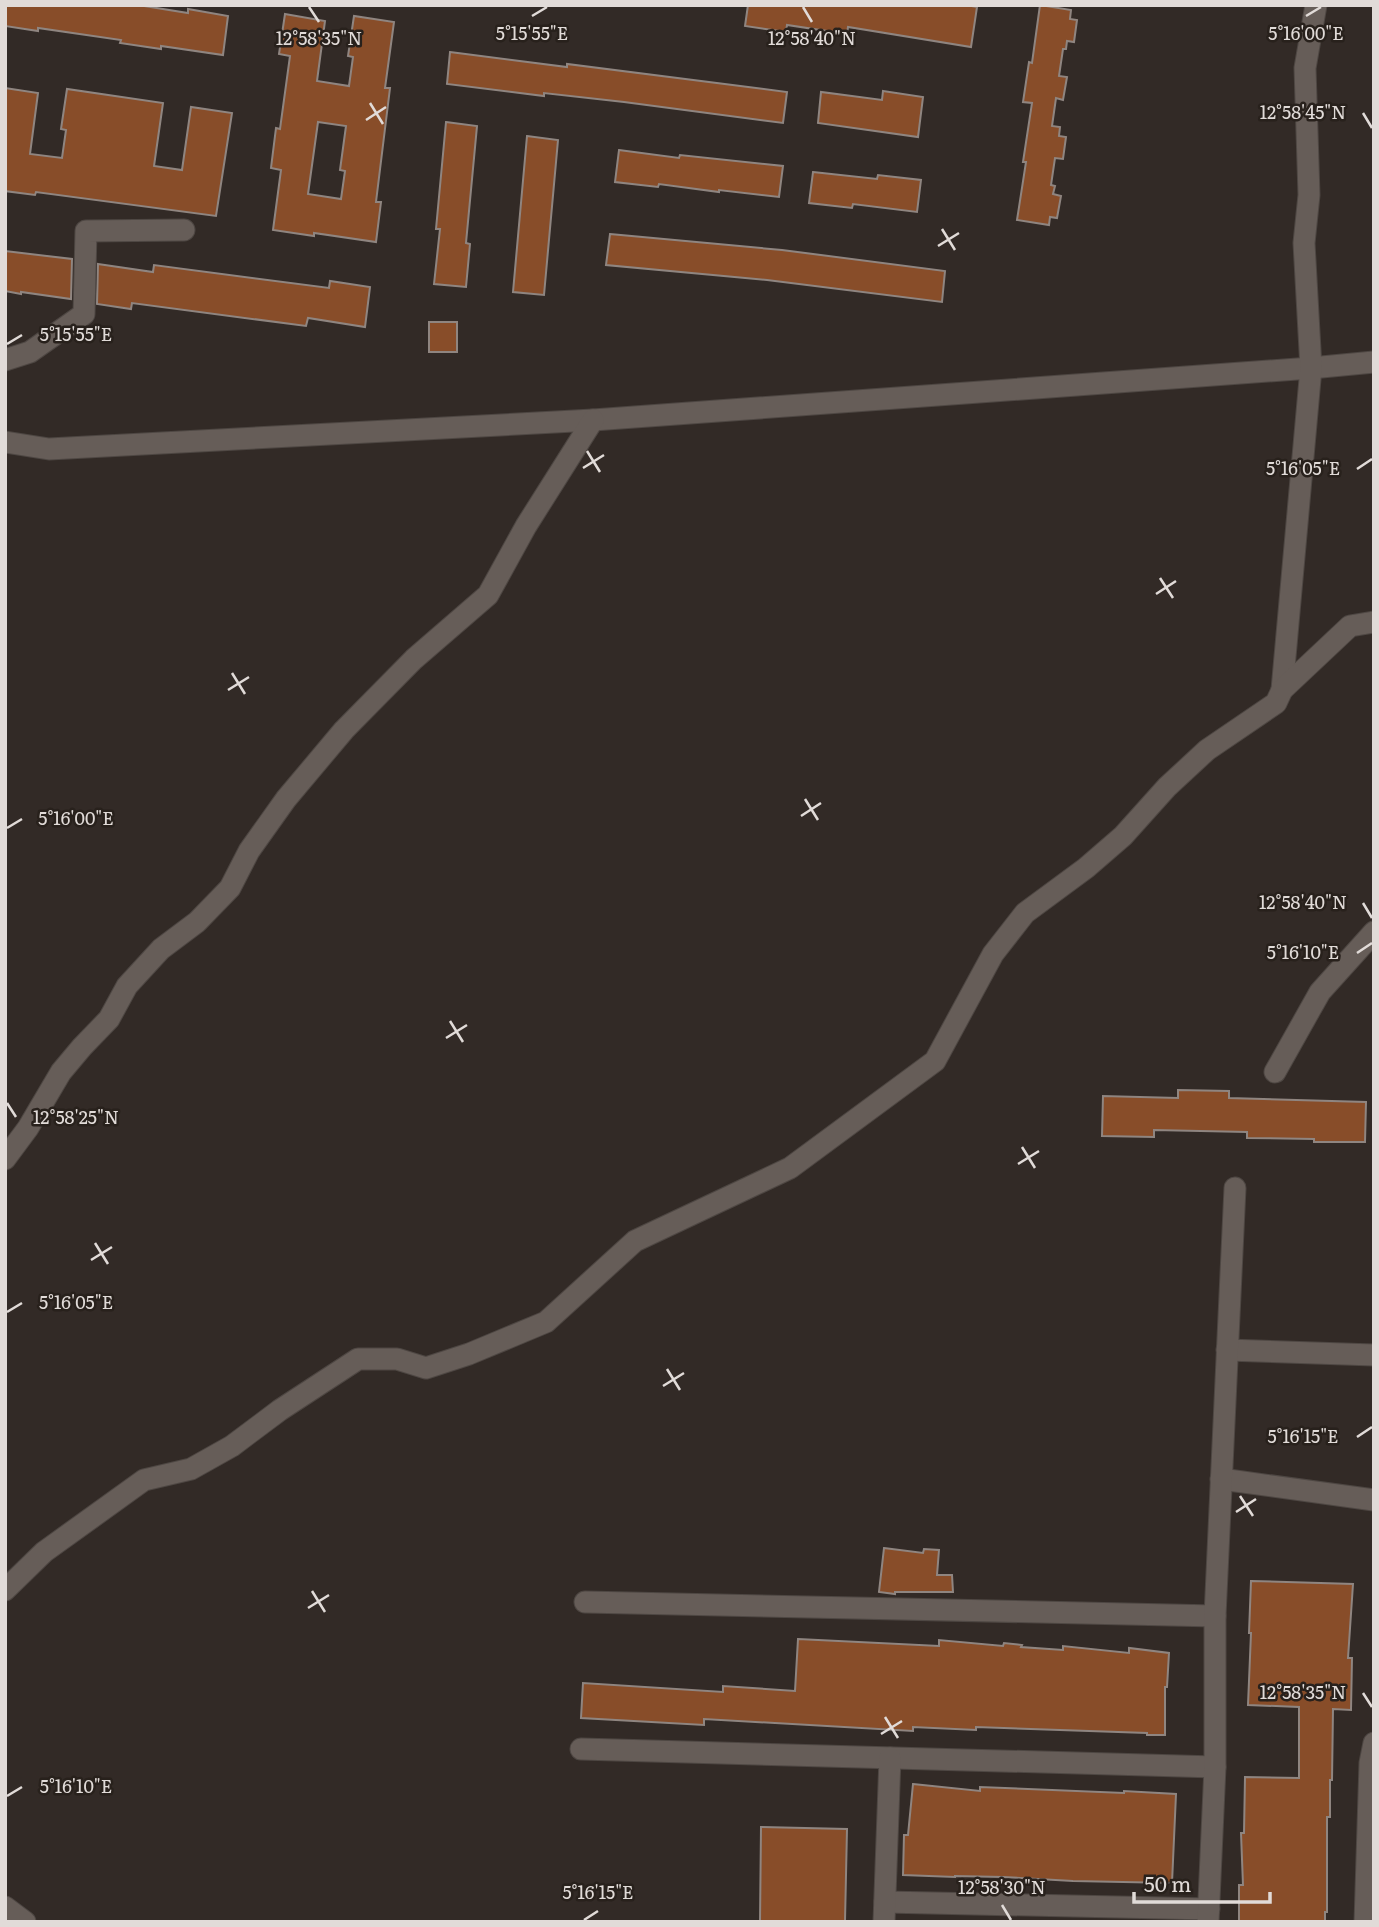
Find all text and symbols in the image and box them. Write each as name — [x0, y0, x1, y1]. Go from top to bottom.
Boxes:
text: 5°15'55"E — [496, 19, 568, 46]
text: 5°16'00"E — [1268, 19, 1344, 46]
text: 12°58'35"N — [276, 24, 362, 51]
text: 12°58'40"N — [768, 24, 856, 51]
text: 12°58'45"N — [1260, 98, 1346, 125]
text: 5°15'55"E — [40, 320, 112, 347]
text: 5°16'05"E — [1266, 454, 1340, 481]
text: 5°16'00"E — [38, 804, 114, 831]
text: 12°58'40"N — [1259, 888, 1347, 915]
text: 5°16'10"E — [1267, 938, 1339, 965]
text: 12°58'25"N — [33, 1103, 119, 1130]
text: 5°16'05"E — [39, 1288, 113, 1315]
text: 5°16'15"E — [1267, 1422, 1339, 1449]
text: 12°58'35"N — [1260, 1678, 1346, 1705]
text: 5°16'10"E — [40, 1772, 112, 1799]
scale bar — [1134, 1860, 1270, 1904]
text: 50 m — [1144, 1867, 1191, 1898]
text: 12°58'30"N — [958, 1873, 1046, 1900]
text: 5°16'15"E — [562, 1878, 634, 1905]

